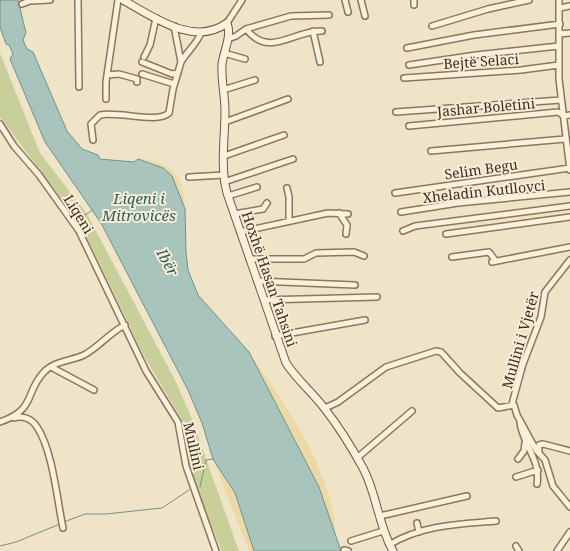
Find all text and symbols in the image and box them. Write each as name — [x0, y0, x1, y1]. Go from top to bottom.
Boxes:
street label: Bejtë Selaci — [443, 49, 520, 73]
street label: Jashar Boletini — [435, 93, 536, 121]
street label: Selim Begu — [443, 154, 519, 184]
street label: Xheladin Kutllovci — [422, 175, 547, 207]
water label: Liqeni i Mitrovicës — [101, 188, 176, 225]
street label: Liqeni — [60, 191, 99, 238]
street label: Hoxhë Hasan Tahsini — [238, 209, 302, 350]
water label: Ibër — [152, 244, 184, 280]
street label: Mullini i Vjetër — [497, 289, 543, 391]
street label: Mullini — [179, 420, 209, 472]

